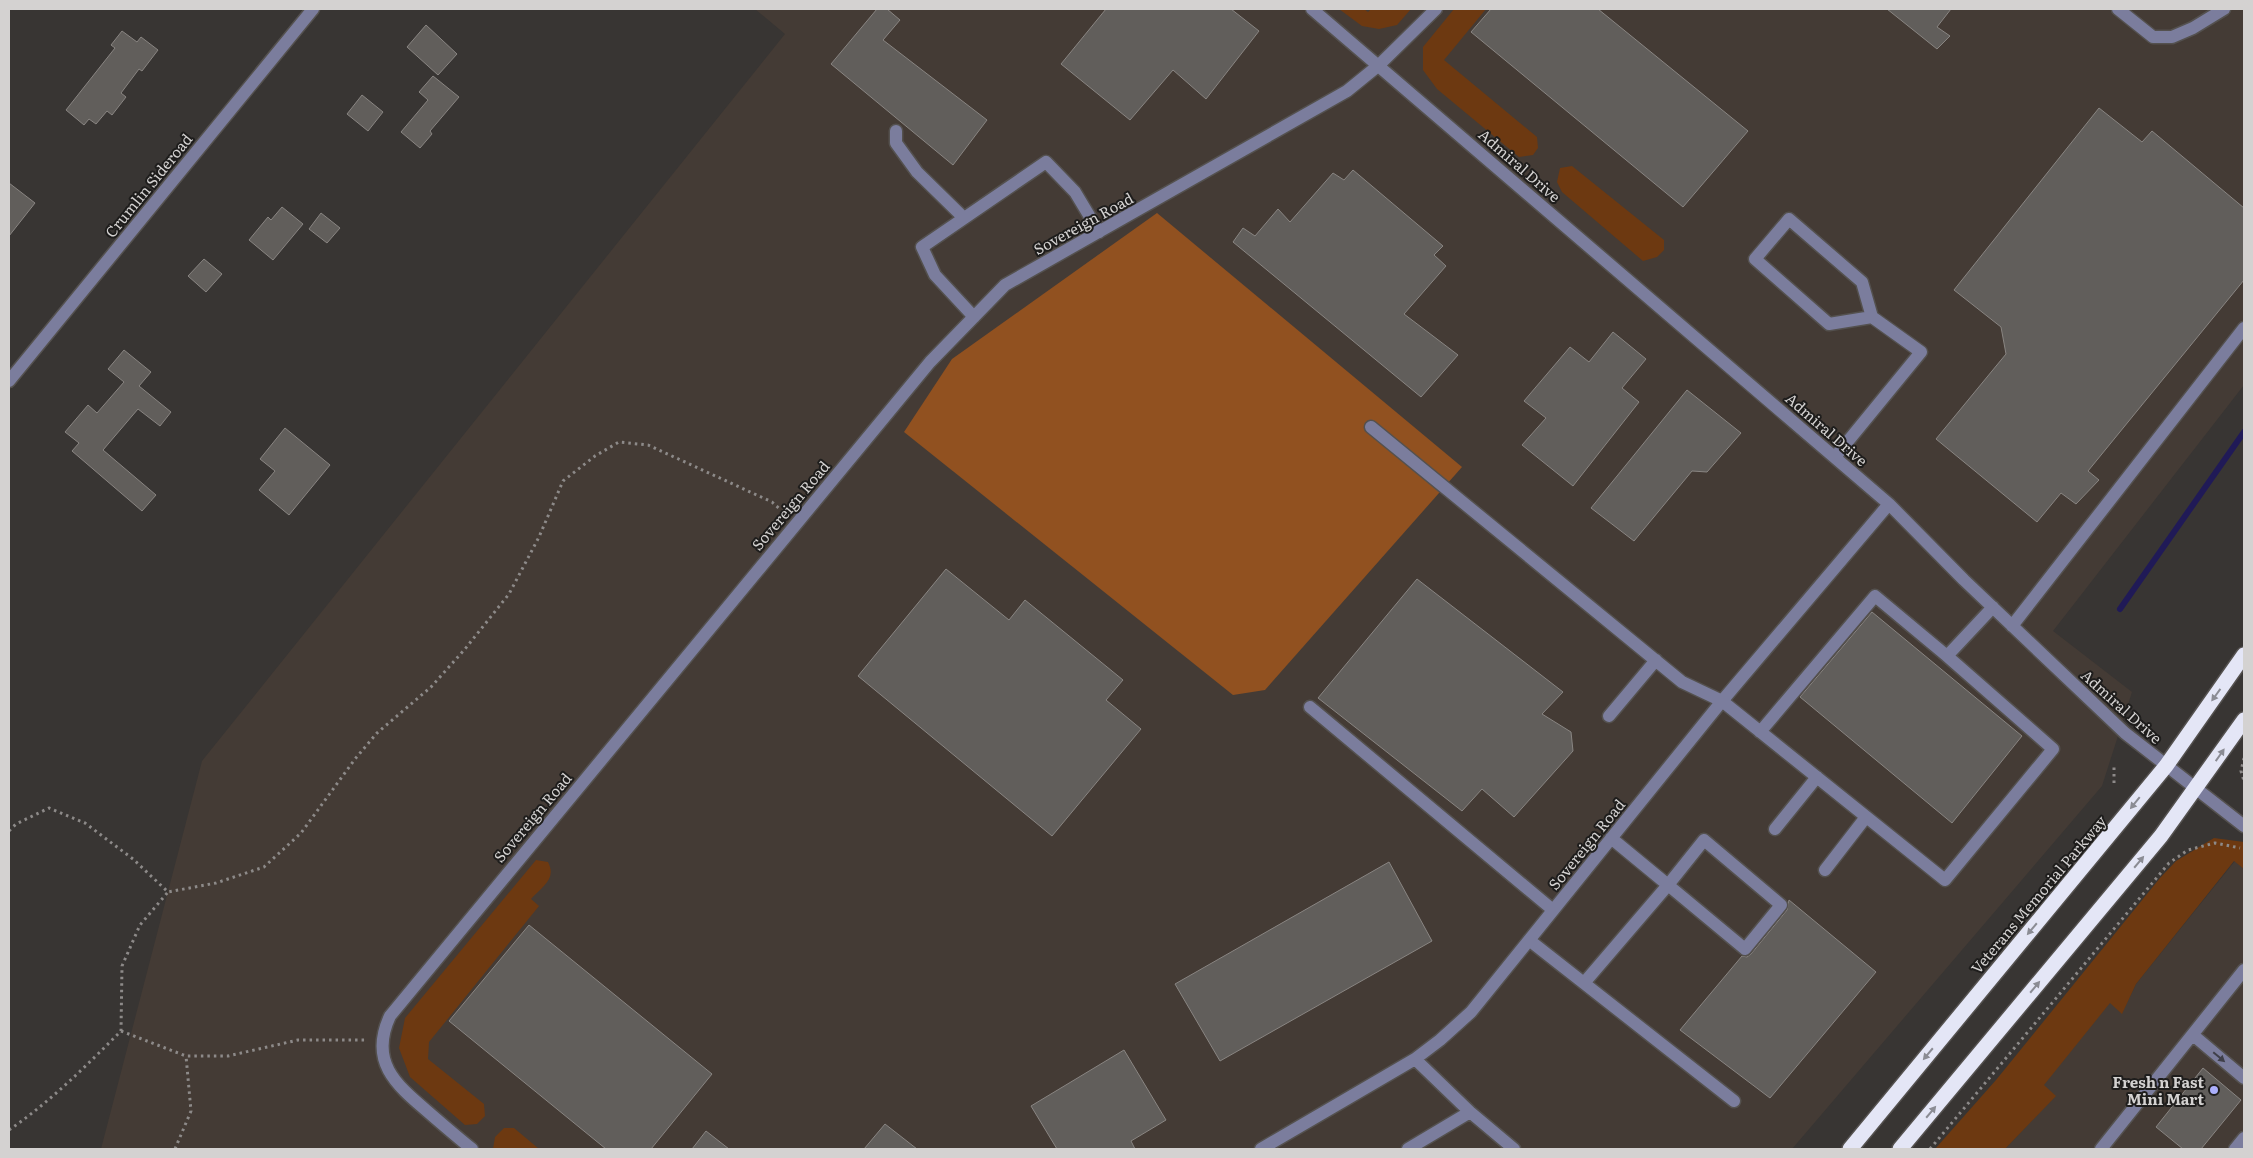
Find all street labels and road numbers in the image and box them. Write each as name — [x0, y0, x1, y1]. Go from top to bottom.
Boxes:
street label: Admiral Drive — [1474, 123, 1566, 207]
street label: Crumlin Sideroad — [99, 128, 197, 242]
street label: Sovereign Road — [1029, 186, 1137, 260]
street label: Admiral Drive — [1781, 387, 1873, 471]
street label: Sovereign Road — [745, 455, 835, 555]
street label: Admiral Drive — [2076, 663, 2168, 749]
street label: Sovereign Road — [487, 767, 577, 867]
street label: Sovereign Road — [1542, 794, 1630, 894]
street label: Veterans Memorial Parkway — [1965, 810, 2111, 978]

